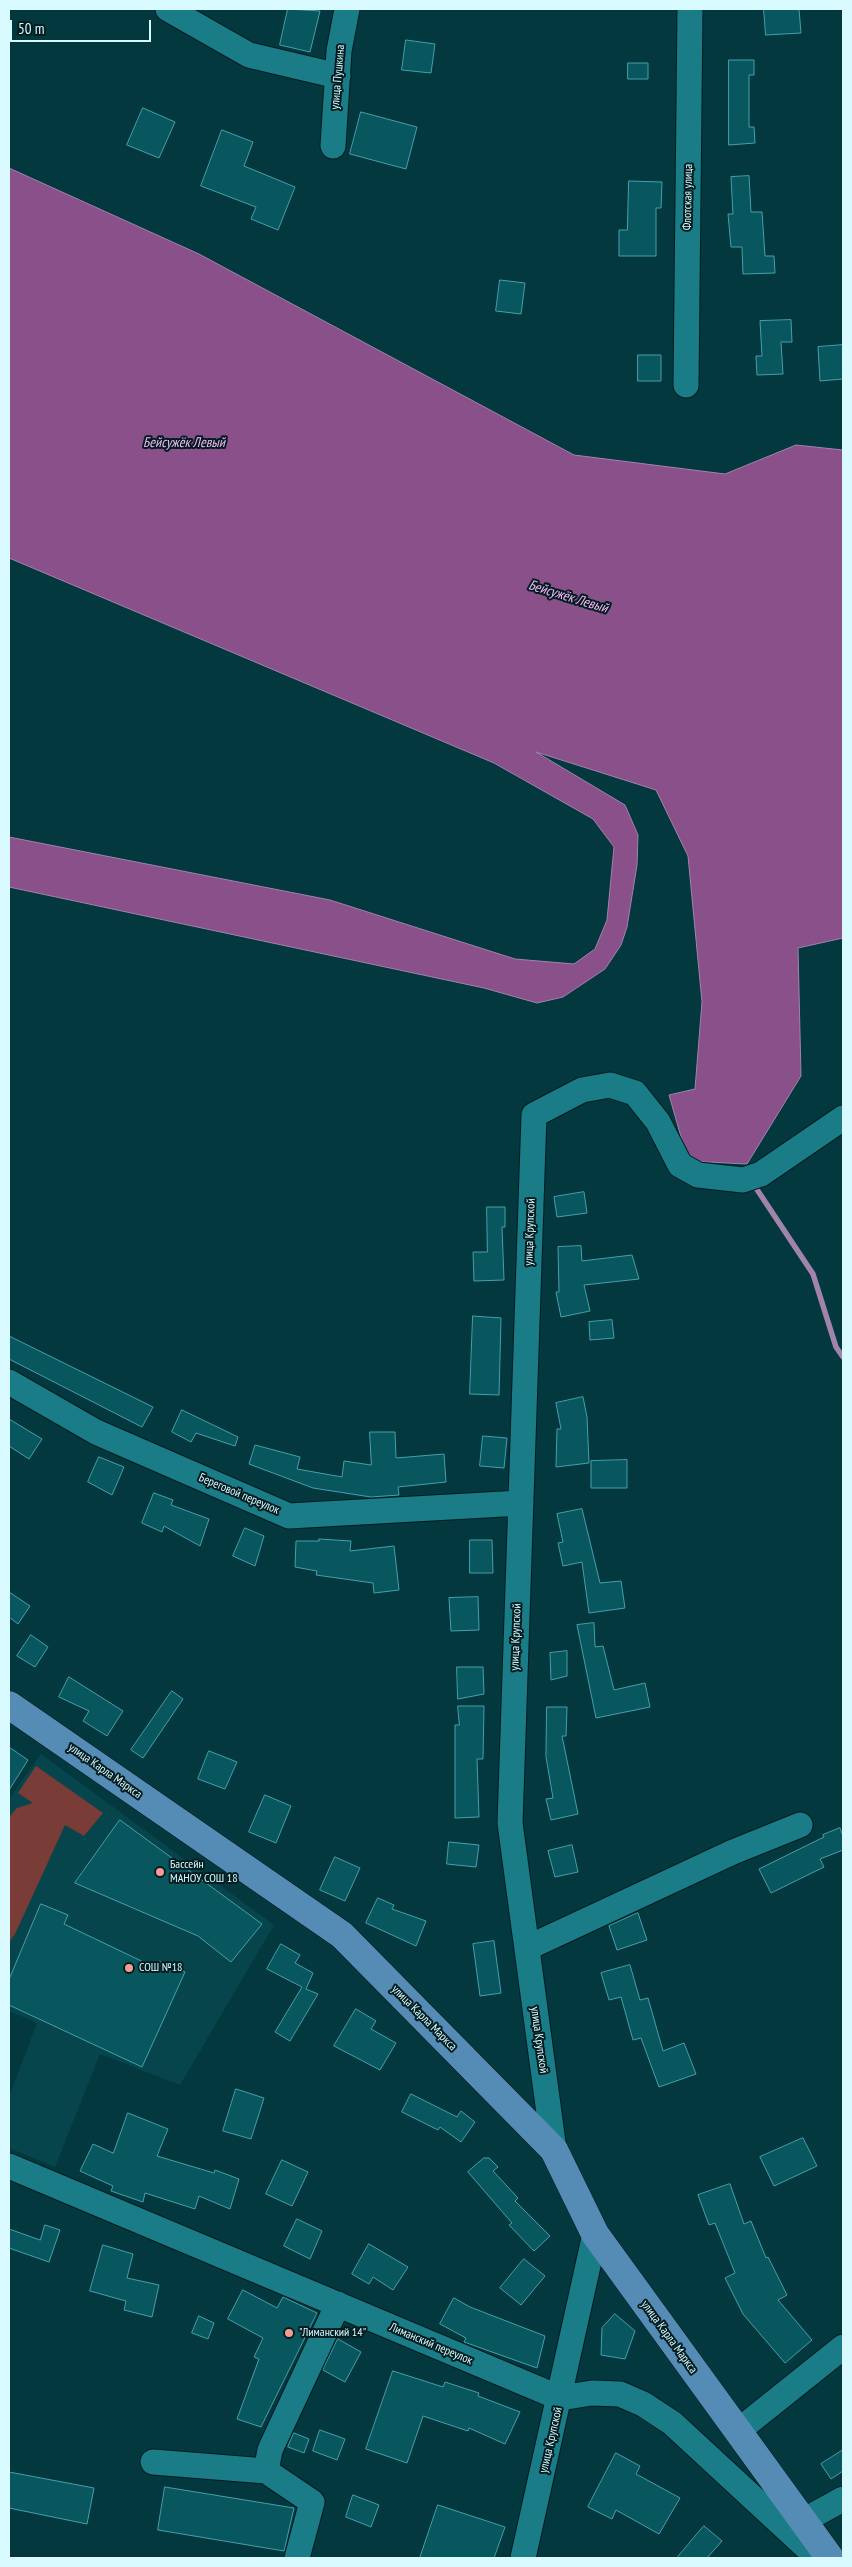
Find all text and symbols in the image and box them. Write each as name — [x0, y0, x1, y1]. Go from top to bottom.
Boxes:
scale bar — [12, 10, 154, 42]
text: 50 m — [18, 19, 44, 38]
street label: улица Пушкина — [328, 44, 348, 110]
street label: Флотская улица — [680, 164, 696, 230]
water label: Бейсужёк Левый — [143, 435, 225, 451]
water label: Бейсужёк Левый — [526, 577, 610, 617]
street label: улица Крупской — [522, 1198, 538, 1266]
street label: Береговой переулок — [197, 1471, 281, 1517]
street label: улица Крупской — [508, 1603, 524, 1671]
street label: улица Карла Маркса — [65, 1740, 145, 1802]
place label: Бассейн МАНОУ СОШ 18 — [170, 1858, 238, 1886]
marker: Бассейн МАНОУ СОШ 18 — [154, 1866, 166, 1878]
place label: СОШ №18 — [139, 1961, 182, 1975]
marker: СОШ №18 — [123, 1962, 135, 1974]
street label: улица Карла Маркса — [388, 1982, 460, 2054]
street label: улица Крупской — [527, 2006, 551, 2074]
street label: улица Карла Маркса — [638, 2298, 700, 2376]
street label: Лиманский переулок — [387, 2320, 475, 2368]
place label: "Лиманский 14" — [299, 2326, 366, 2340]
marker: "Лиманский 14" — [283, 2327, 295, 2339]
street label: улица Крупской — [536, 2406, 566, 2474]

